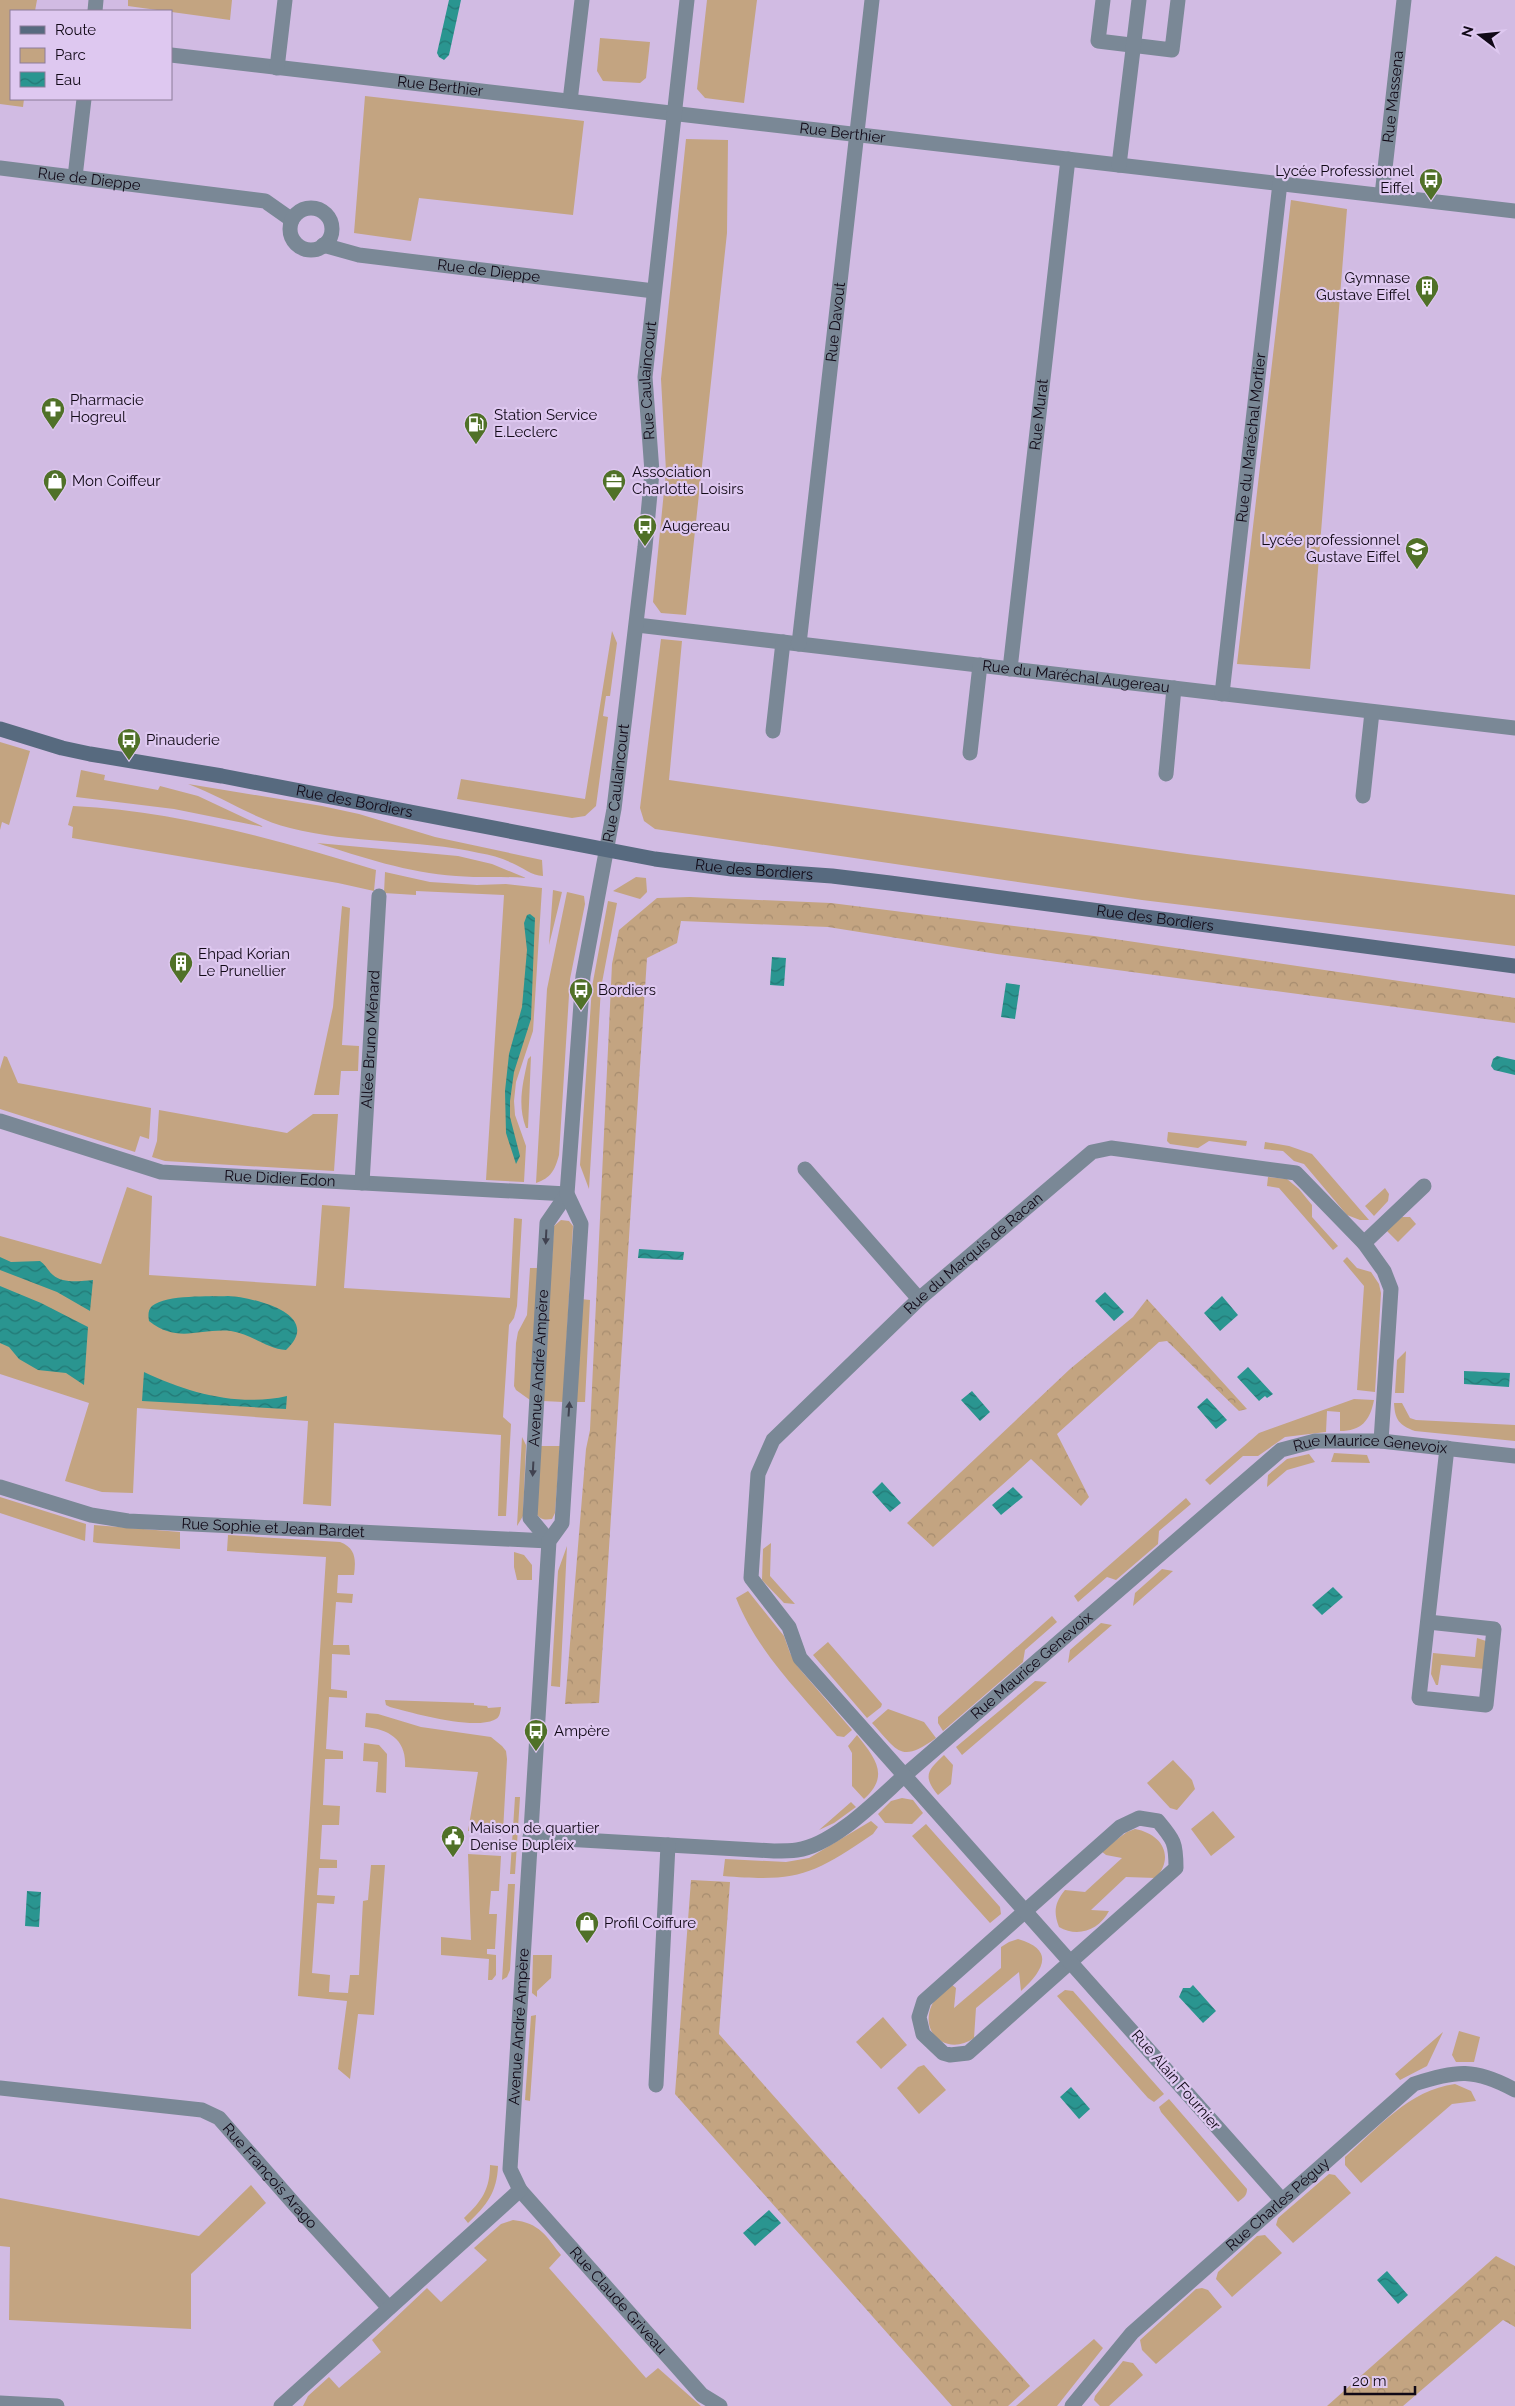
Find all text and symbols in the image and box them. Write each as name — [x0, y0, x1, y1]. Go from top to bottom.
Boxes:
legend — [10, 10, 172, 100]
north arrow — [1455, 10, 1505, 60]
text: Route — [55, 21, 96, 39]
text: N — [1458, 24, 1477, 39]
text: Parc — [55, 46, 86, 64]
street label: Rue Massena — [1379, 50, 1407, 144]
text: Eau — [55, 71, 81, 89]
street label: Rue Berthier — [396, 72, 485, 100]
street label: Rue Berthier — [799, 119, 887, 147]
place label: Lycée Professionnel Eiffel — [1275, 162, 1415, 197]
street label: Rue de Dieppe — [37, 164, 142, 194]
bus stop icon: Lycée Professionnel Eiffel — [1418, 167, 1444, 201]
street label: Rue de Dieppe — [436, 256, 541, 286]
place label: Gymnase Gustave Eiffel — [1316, 269, 1411, 304]
building icon: Gymnase Gustave Eiffel — [1414, 274, 1440, 308]
street label: Rue Davout — [822, 281, 849, 363]
street label: Rue Caulaincourt — [636, 320, 660, 441]
street label: Rue du Maréchal Mortier — [1233, 351, 1270, 523]
street label: Rue Murat — [1026, 378, 1052, 451]
place label: Pharmacie Hogreul — [70, 391, 144, 426]
pharmacy icon: Pharmacie Hogreul — [40, 396, 66, 430]
place label: Station Service E.Leclerc — [494, 406, 598, 441]
fuel station icon: Station Service E.Leclerc — [463, 411, 489, 445]
place label: Association Charlotte Loisirs — [632, 463, 744, 498]
shop icon: Mon Coiffeur — [42, 468, 68, 502]
office icon: Association Charlotte Loisirs — [601, 468, 627, 502]
place label: Mon Coiffeur — [72, 472, 161, 490]
bus stop icon: Augereau — [632, 513, 658, 547]
place label: Augereau — [662, 517, 730, 535]
place label: Lycée professionnel Gustave Eiffel — [1261, 531, 1401, 566]
school or university icon: Lycée professionnel Gustave Eiffel — [1404, 536, 1430, 570]
street label: Rue du Maréchal Augereau — [981, 657, 1171, 696]
street label: Rue Caulaincourt — [599, 723, 633, 844]
bus stop icon: Pinauderie — [116, 727, 142, 761]
place label: Pinauderie — [146, 731, 220, 749]
street label: Rue des Bordiers — [294, 781, 414, 821]
street label: Rue des Bordiers — [694, 855, 814, 884]
street label: Rue des Bordiers — [1095, 901, 1215, 935]
place label: Ehpad Korian Le Prunellier — [198, 945, 290, 980]
building icon: Ehpad Korian Le Prunellier — [168, 950, 194, 984]
street label: Allée Bruno Ménard — [357, 970, 384, 1109]
bus stop icon: Bordiers — [568, 977, 594, 1011]
place label: Bordiers — [598, 981, 656, 999]
street label: Rue Didier Edon — [224, 1166, 336, 1190]
street label: Rue du Marquis de Racan — [900, 1189, 1046, 1318]
one-way arrow — [542, 1229, 550, 1245]
street label: Avenue André Ampère — [525, 1289, 552, 1447]
one-way arrow — [566, 1401, 574, 1417]
street label: Rue Maurice Genevoix — [1291, 1432, 1449, 1457]
one-way arrow — [529, 1461, 537, 1477]
street label: Rue Sophie et Jean Bardet — [181, 1515, 365, 1541]
street label: Rue Maurice Genevoix — [967, 1608, 1097, 1723]
bus stop icon: Ampère — [523, 1718, 549, 1752]
place label: Ampère — [554, 1722, 610, 1740]
place label: Maison de quartier Denise Dupleix — [470, 1819, 600, 1854]
public building icon: Maison de quartier Denise Dupleix — [440, 1824, 466, 1858]
shop icon: Profil Coiffure — [574, 1910, 600, 1944]
place label: Profil Coiffure — [604, 1914, 696, 1932]
street label: Avenue André Ampère — [505, 1947, 533, 2106]
street label: Rue Alain Fournier — [1128, 2026, 1225, 2134]
street label: Rue François Arago — [219, 2119, 321, 2232]
street label: Rue Charles Péguy — [1222, 2154, 1333, 2255]
street label: Rue Claude Griveau — [566, 2243, 671, 2358]
scale bar — [1345, 2364, 1415, 2396]
text: 20 m — [1352, 2372, 1387, 2390]

